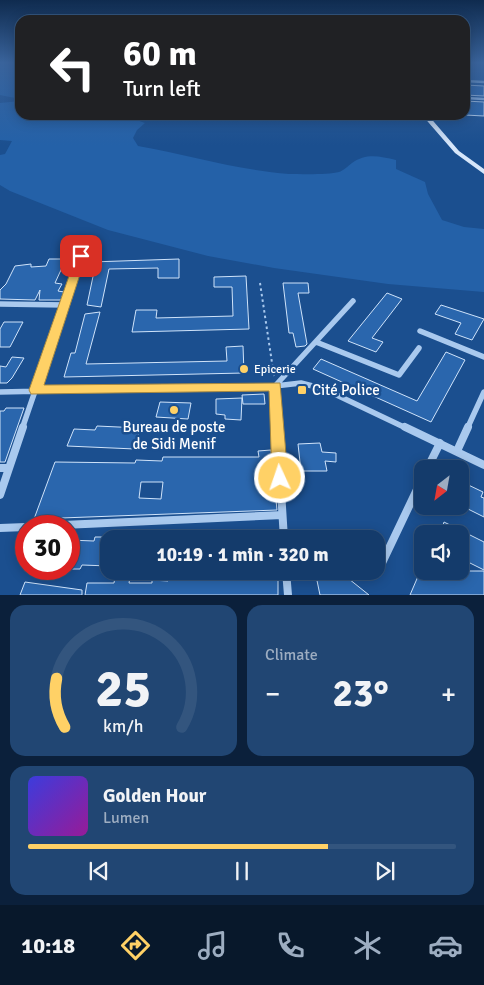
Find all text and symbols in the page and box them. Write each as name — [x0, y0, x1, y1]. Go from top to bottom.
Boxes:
text: 60 m — [123, 32, 197, 75]
icon: left — [40, 35, 105, 100]
text: Turn left — [123, 75, 201, 102]
pin — [60, 235, 102, 277]
icon: arrive — [67, 242, 95, 270]
place label: Epicerie — [254, 362, 296, 377]
marker: Epicerie — [238, 363, 250, 375]
place label: Cité Police — [312, 381, 380, 399]
marker: Cité Police — [296, 384, 308, 396]
marker: Bureau de poste de Sidi Menif — [168, 404, 180, 416]
place label: Bureau de poste de Sidi Menif — [123, 418, 225, 453]
position arrow — [253, 451, 305, 503]
north arrow — [414, 460, 469, 515]
map controls — [414, 460, 469, 580]
speed limit sign: 30 — [15, 515, 80, 580]
button: sound — [414, 525, 469, 580]
text: 10:19 · 1 min · 320 m — [156, 543, 329, 567]
text: Climate — [265, 645, 318, 665]
text: 25 — [95, 657, 152, 721]
text: 23° — [332, 670, 389, 717]
text: − — [265, 677, 280, 711]
text: + — [441, 677, 456, 711]
text: km/h — [103, 715, 144, 737]
text: Golden Hour — [103, 784, 206, 808]
text: Lumen — [103, 808, 149, 828]
icon: previous — [85, 857, 113, 885]
icon: pause — [228, 857, 256, 885]
icon: next — [371, 857, 399, 885]
icon: directions — [118, 928, 153, 963]
icon: music — [195, 928, 230, 963]
icon: phone — [273, 928, 308, 963]
icon: climate — [350, 928, 385, 963]
icon: car — [428, 928, 463, 963]
text: 10:18 — [21, 932, 75, 959]

